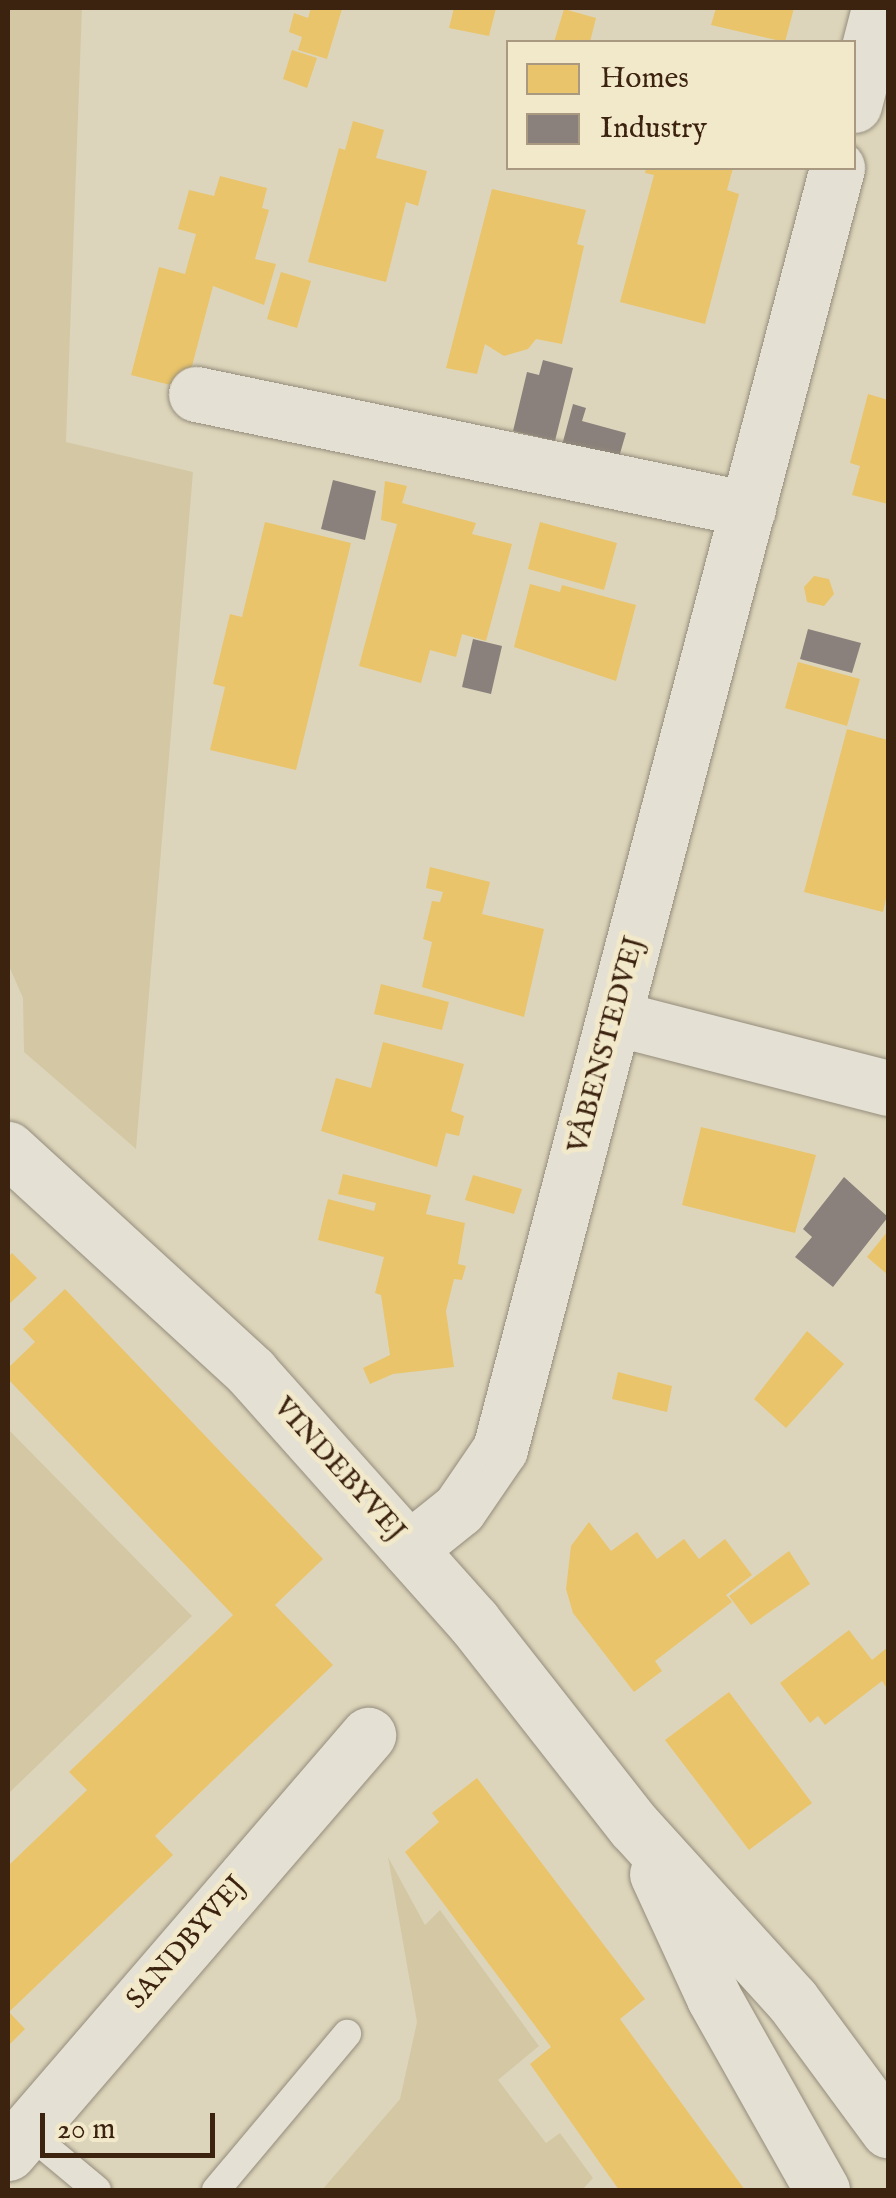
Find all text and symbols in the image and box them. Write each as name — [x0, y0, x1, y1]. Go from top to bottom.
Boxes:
legend — [506, 40, 856, 170]
text: Homes — [600, 60, 689, 98]
text: Industry — [600, 110, 707, 148]
street label: VÅBENSTEDVEJ — [562, 933, 652, 1157]
street label: VINDEBYVEJ — [266, 1391, 412, 1549]
street label: SANDBYVEJ — [120, 1870, 254, 2016]
scale bar — [45, 2093, 220, 2155]
text: 20 m — [57, 2111, 116, 2149]

